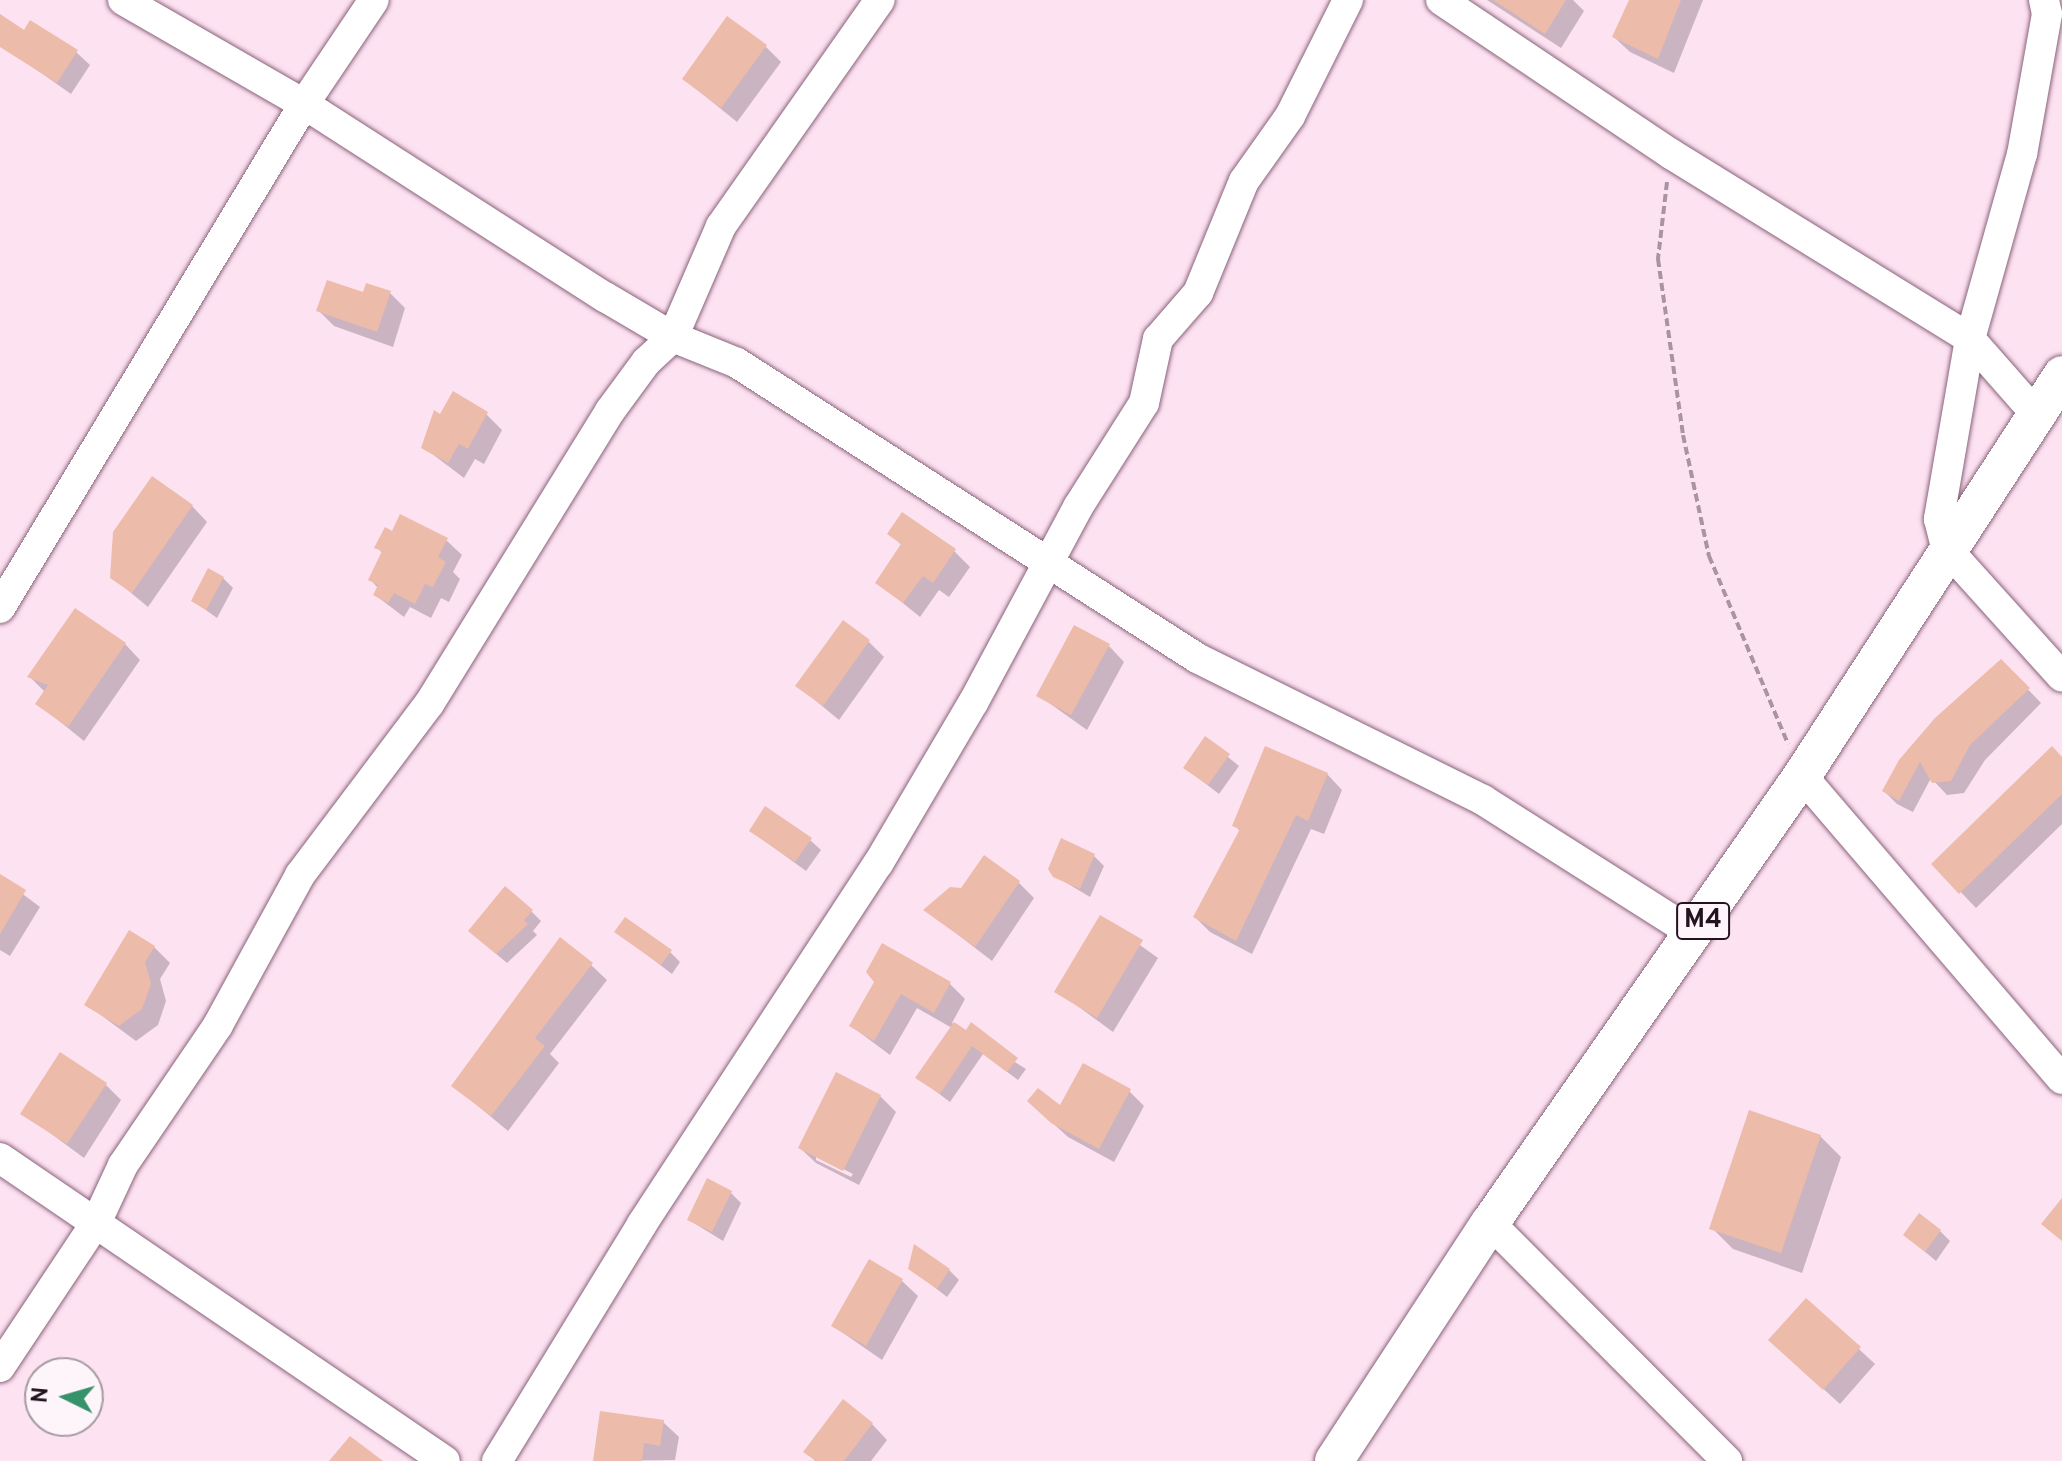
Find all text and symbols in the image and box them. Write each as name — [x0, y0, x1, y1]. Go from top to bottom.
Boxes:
road number: M4 — [1675, 899, 1731, 943]
north arrow — [24, 1357, 104, 1437]
text: N — [27, 1386, 56, 1404]

